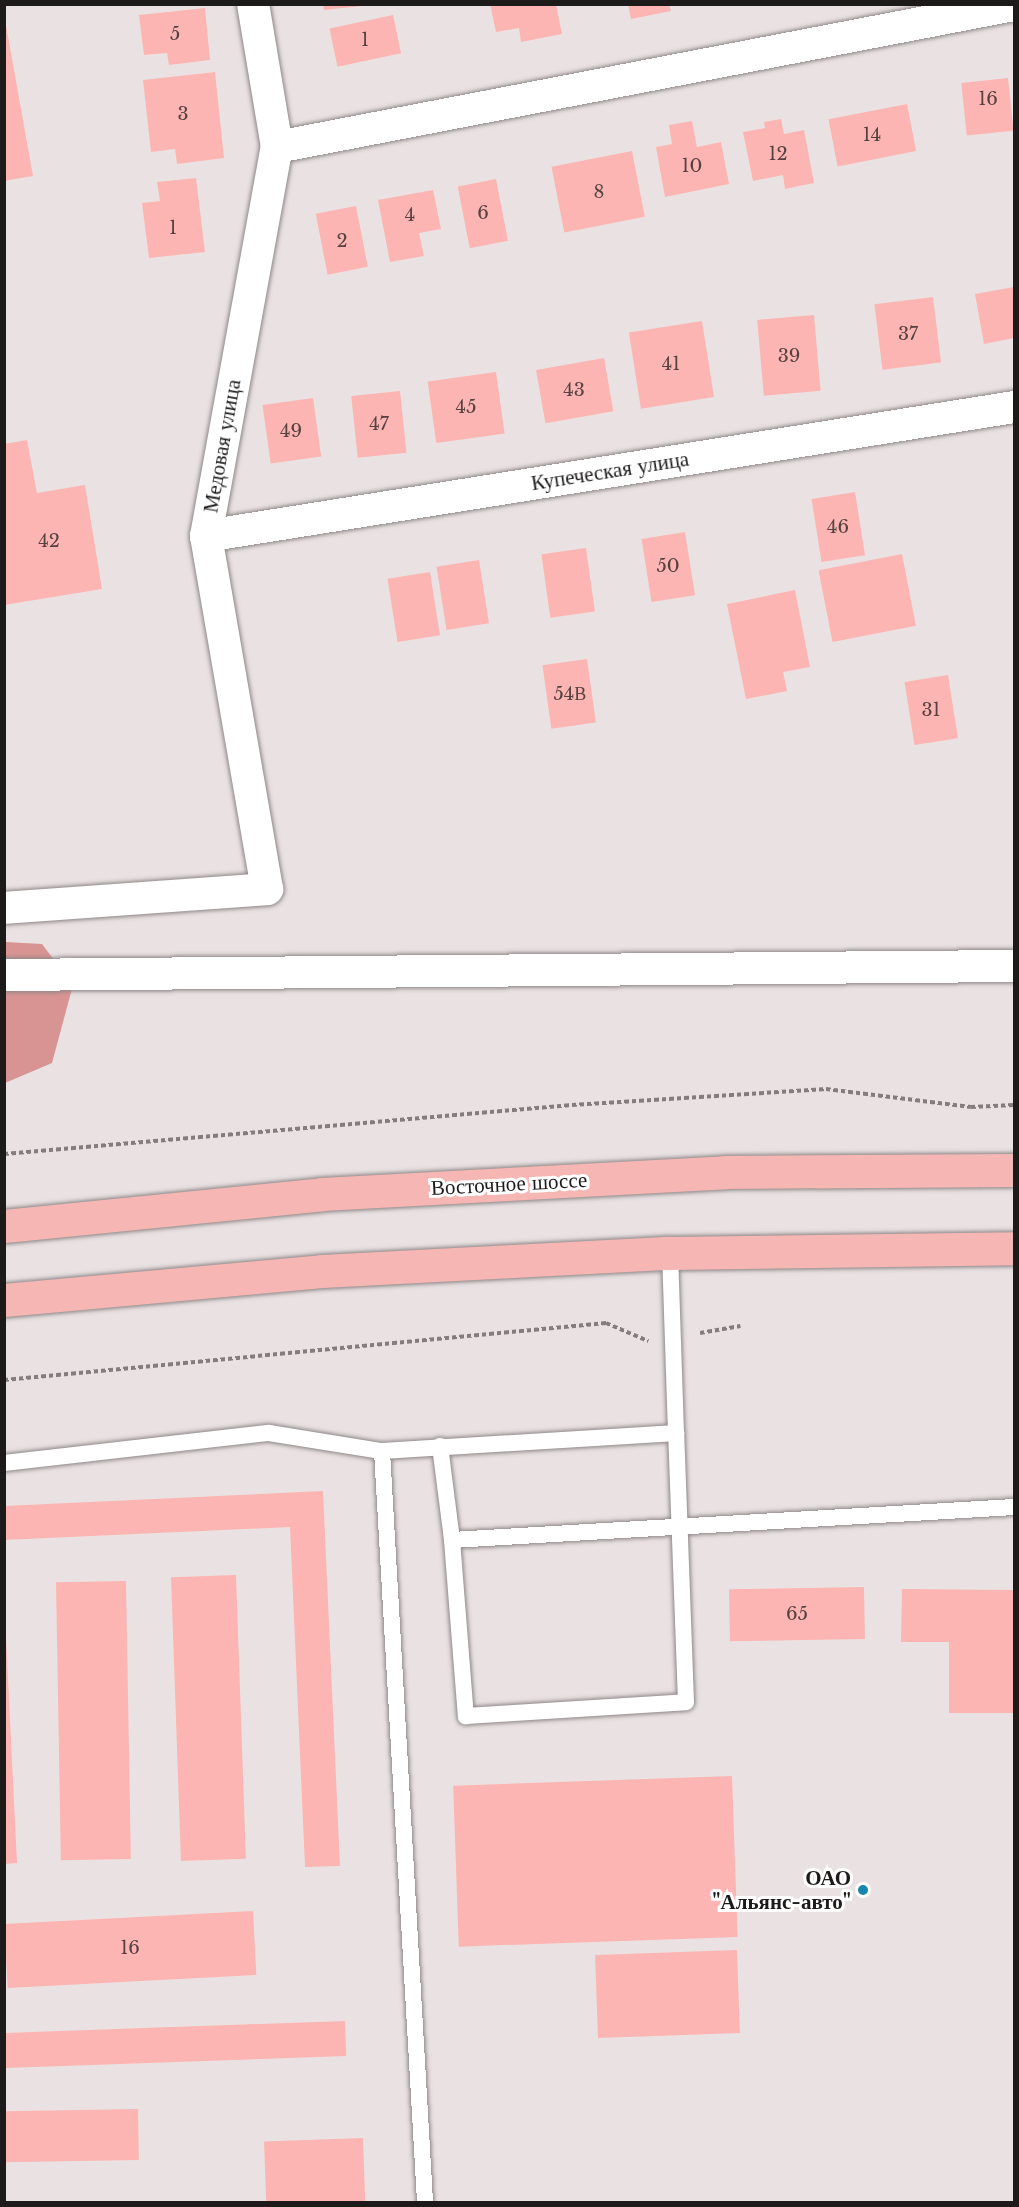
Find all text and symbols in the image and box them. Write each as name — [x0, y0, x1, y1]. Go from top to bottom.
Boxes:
house number: 5 — [170, 23, 180, 45]
house number: 1 — [361, 29, 369, 51]
house number: 16 — [978, 88, 998, 110]
house number: 3 — [177, 103, 189, 125]
house number: 14 — [863, 124, 881, 146]
house number: 12 — [768, 143, 788, 165]
house number: 10 — [682, 155, 702, 177]
house number: 8 — [594, 181, 604, 203]
house number: 6 — [477, 202, 489, 224]
house number: 4 — [405, 204, 415, 226]
house number: 1 — [169, 217, 177, 239]
house number: 2 — [336, 230, 348, 252]
house number: 37 — [898, 323, 918, 345]
house number: 39 — [778, 345, 800, 367]
house number: 41 — [662, 353, 680, 375]
street label: Медовая улица — [198, 377, 246, 515]
house number: 43 — [563, 379, 585, 401]
house number: 45 — [456, 396, 476, 418]
house number: 47 — [369, 413, 389, 435]
house number: 49 — [280, 420, 302, 442]
street label: Купеческая улица — [529, 446, 691, 496]
house number: 46 — [827, 516, 849, 538]
house number: 42 — [38, 530, 60, 552]
house number: 50 — [656, 555, 680, 577]
house number: 54В — [554, 683, 586, 705]
house number: 31 — [921, 699, 941, 721]
street label: Восточное шоссе — [430, 1167, 588, 1201]
house number: 65 — [786, 1603, 808, 1625]
place label: ОАО "Альянс-авто" — [712, 1865, 851, 1915]
marker: ОАО "Альянс-авто" — [856, 1883, 870, 1897]
house number: 16 — [120, 1937, 140, 1959]

